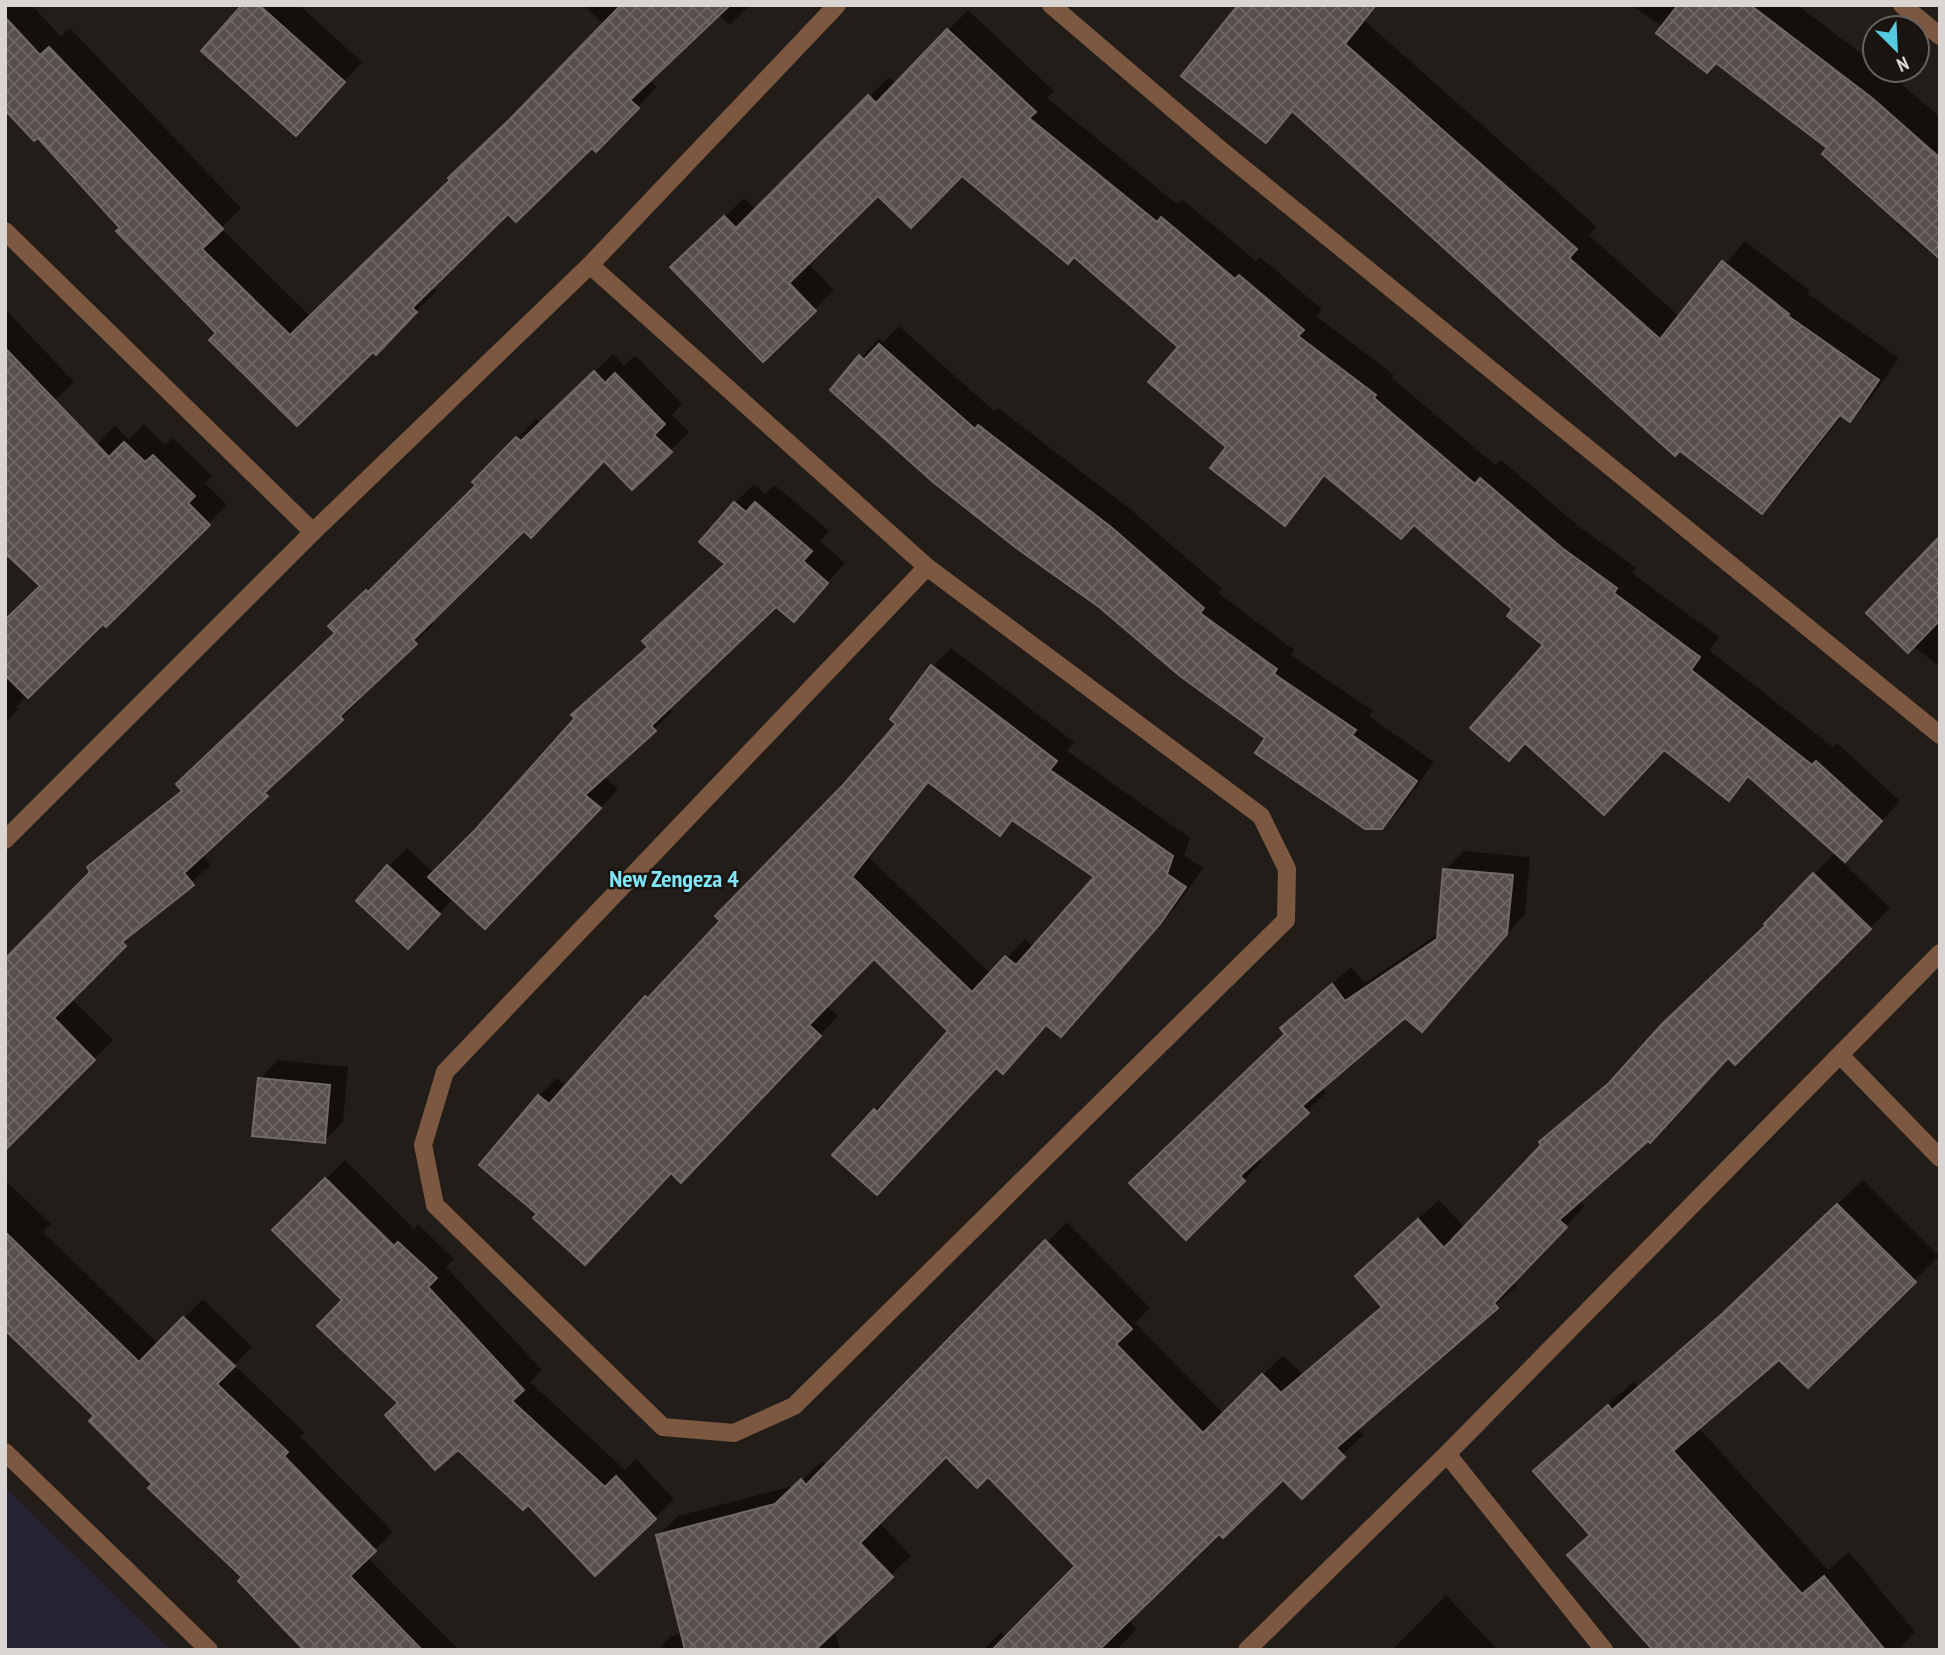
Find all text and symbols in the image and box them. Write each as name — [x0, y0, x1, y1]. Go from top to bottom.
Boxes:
north arrow — [1861, 14, 1931, 84]
text: N — [1893, 51, 1912, 78]
district label: New Zengeza 4 — [609, 863, 739, 894]

